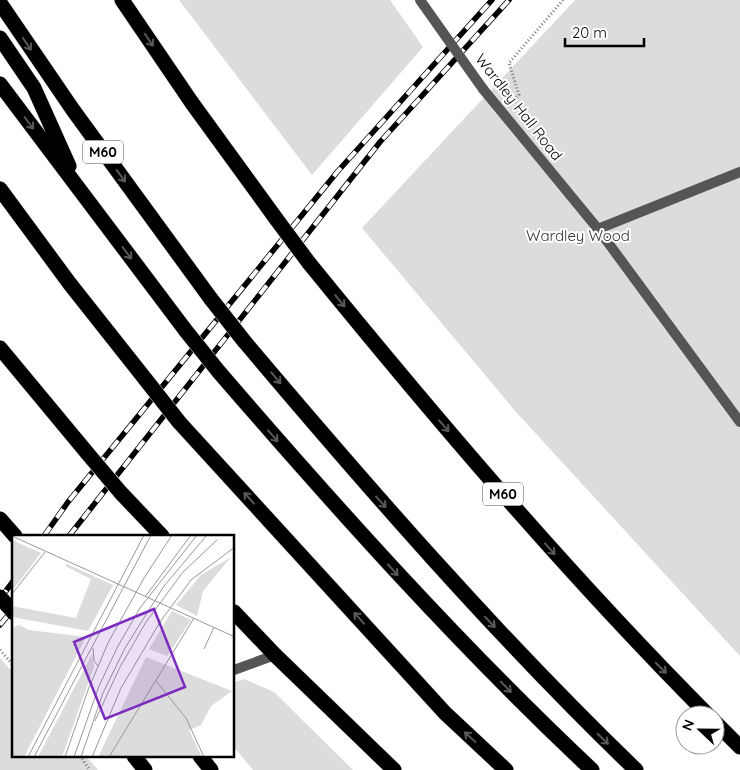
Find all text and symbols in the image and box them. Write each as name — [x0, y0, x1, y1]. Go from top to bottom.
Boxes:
scale bar — [565, 15, 644, 47]
text: 20 m — [572, 23, 607, 42]
one-way arrow — [144, 33, 154, 47]
one-way arrow — [22, 36, 32, 50]
street label: Wardley Hall Road — [471, 50, 567, 164]
one-way arrow — [24, 116, 34, 130]
road number: M60 — [83, 140, 123, 163]
one-way arrow — [116, 169, 126, 183]
park label: Wardley Wood — [526, 226, 630, 245]
one-way arrow — [122, 246, 132, 260]
one-way arrow — [335, 294, 346, 307]
one-way arrow — [270, 371, 281, 384]
one-way arrow — [438, 419, 449, 432]
one-way arrow — [268, 429, 279, 442]
road number: M60 — [483, 482, 523, 506]
one-way arrow — [243, 492, 255, 505]
one-way arrow — [375, 495, 387, 508]
inset map — [12, 535, 235, 758]
one-way arrow — [544, 542, 556, 555]
one-way arrow — [387, 563, 399, 576]
one-way arrow — [353, 612, 365, 625]
one-way arrow — [484, 616, 496, 628]
one-way arrow — [655, 662, 667, 674]
one-way arrow — [500, 681, 512, 694]
north arrow — [675, 705, 725, 755]
text: N — [678, 717, 698, 733]
one-way arrow — [464, 731, 477, 743]
one-way arrow — [597, 733, 609, 745]

